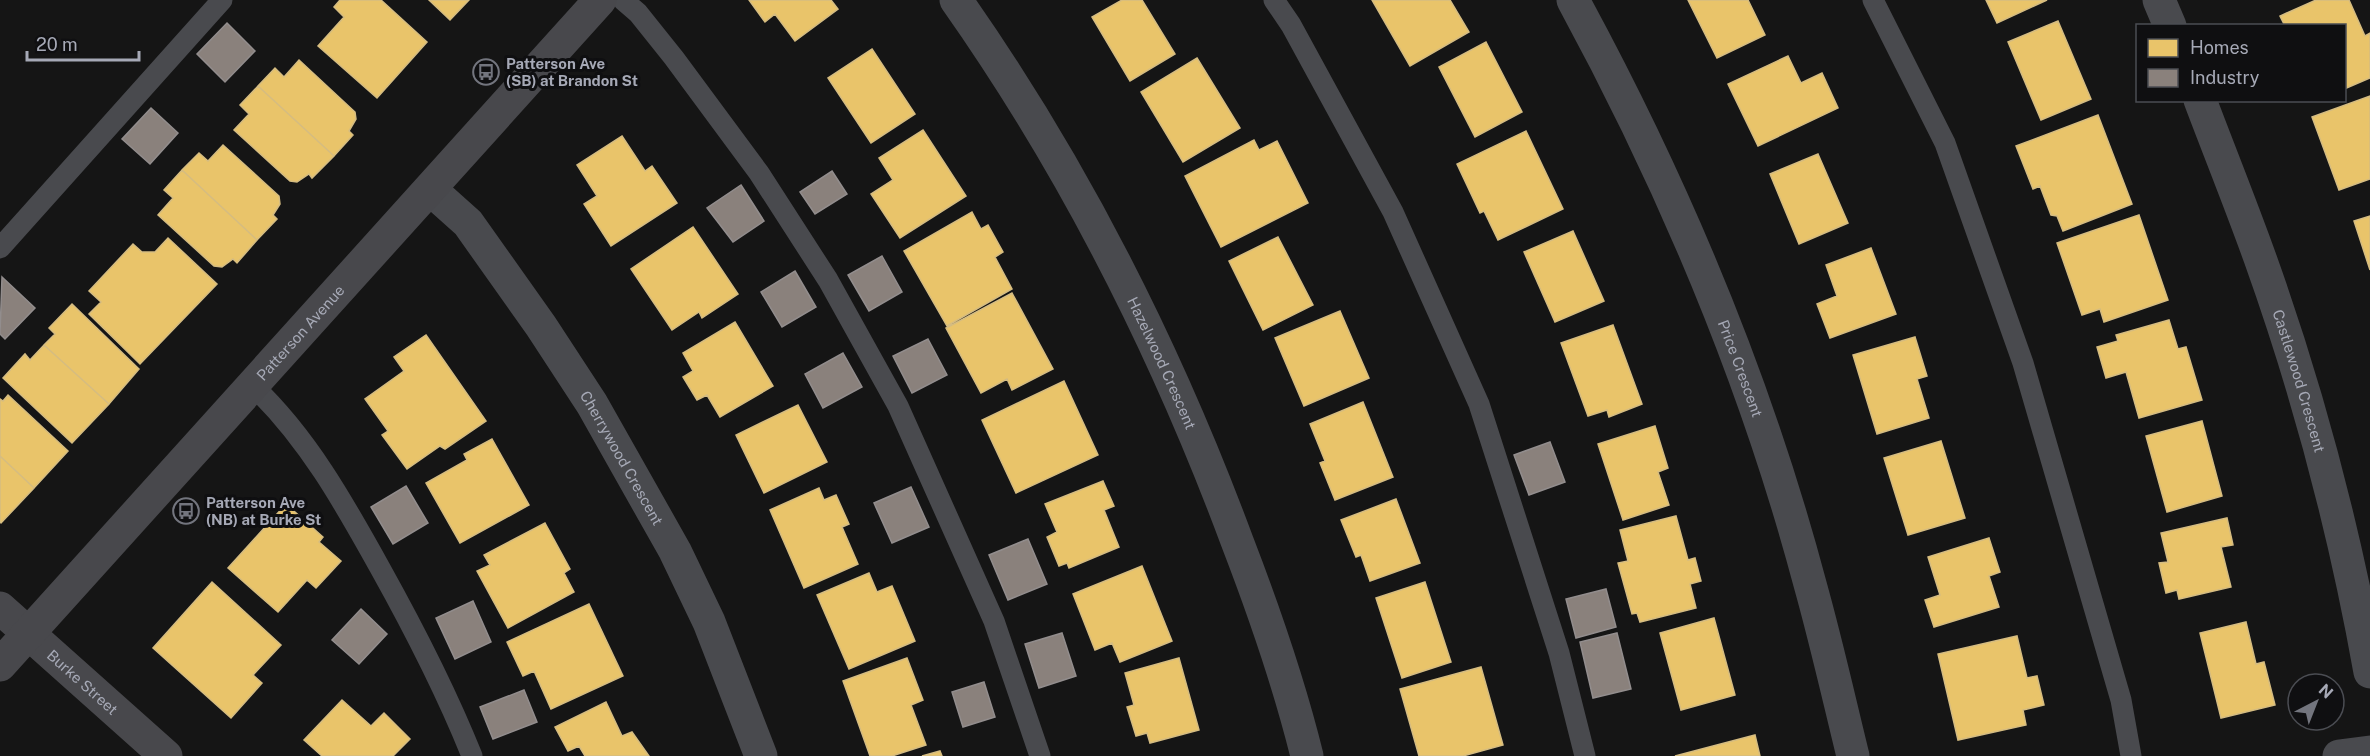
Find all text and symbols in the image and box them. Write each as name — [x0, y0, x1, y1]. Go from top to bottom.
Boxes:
scale bar — [27, 24, 140, 62]
legend — [2136, 24, 2346, 102]
text: 20 m — [36, 34, 78, 55]
text: Homes — [2190, 37, 2249, 58]
place label: Patterson Ave (SB) at Brandon St — [506, 55, 638, 89]
bus stop icon: Patterson Ave (SB) at Brandon St — [471, 57, 501, 87]
text: Industry — [2190, 67, 2260, 88]
street label: Patterson Avenue — [253, 281, 347, 384]
street label: Hazelwood Crescent — [1125, 294, 1200, 432]
street label: Castlewood Crescent — [2270, 307, 2329, 454]
street label: Price Crescent — [1715, 317, 1767, 419]
street label: Cherrywood Crescent — [577, 387, 667, 528]
place label: Patterson Ave (NB) at Burke St — [206, 494, 321, 528]
bus stop icon: Patterson Ave (NB) at Burke St — [171, 496, 201, 526]
street label: Burke Street — [44, 646, 122, 718]
north arrow — [2286, 672, 2346, 732]
text: N — [2315, 680, 2337, 702]

